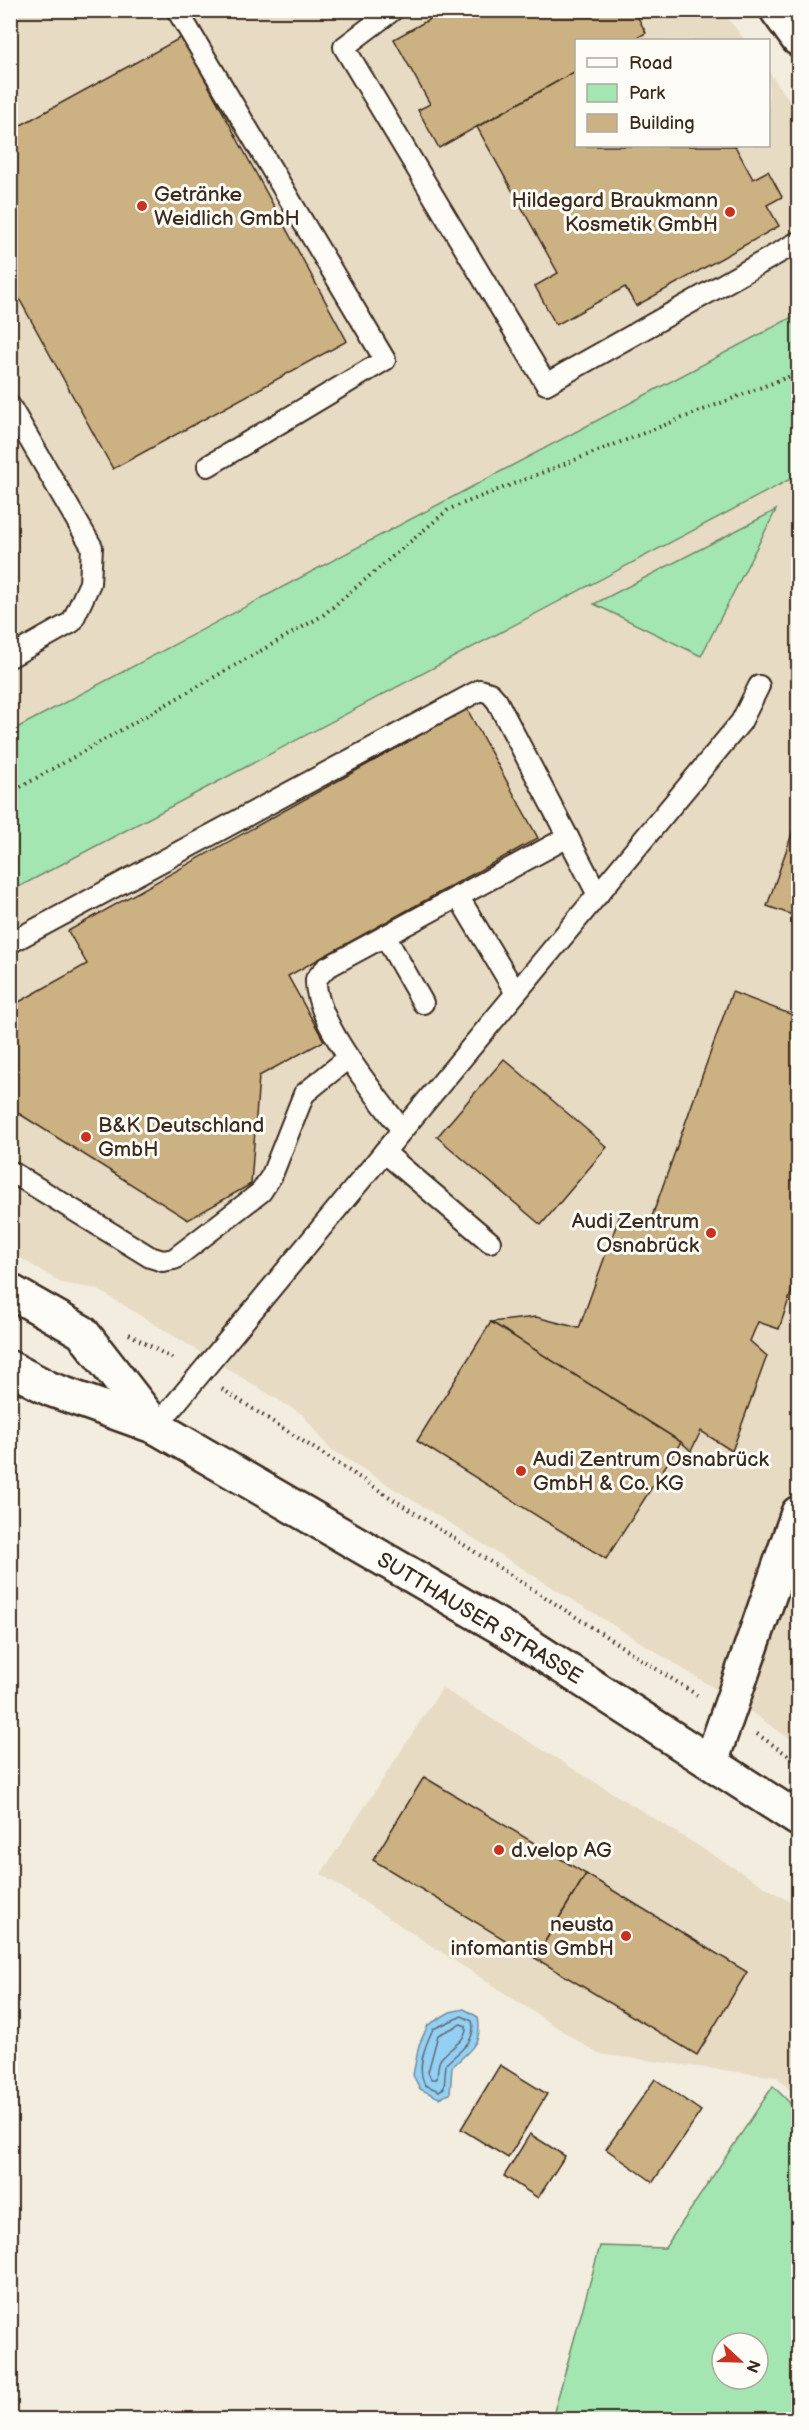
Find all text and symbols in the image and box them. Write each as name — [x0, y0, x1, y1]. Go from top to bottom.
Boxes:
legend — [575, 39, 770, 147]
text: Road — [629, 53, 673, 74]
text: Park — [629, 83, 665, 104]
text: Building — [629, 113, 695, 134]
place label: Getränke Weidlich GmbH — [154, 182, 300, 231]
place label: Hildegard Braukmann Kosmetik GmbH — [511, 188, 718, 237]
marker: Getränke Weidlich GmbH — [135, 199, 149, 213]
marker: Hildegard Braukmann Kosmetik GmbH — [723, 205, 737, 219]
place label: B&K Deutschland GmbH — [98, 1113, 264, 1162]
marker: B&K Deutschland GmbH — [79, 1130, 93, 1144]
place label: Audi Zentrum Osnabrück — [572, 1209, 700, 1258]
marker: Audi Zentrum Osnabrück — [704, 1226, 718, 1240]
place label: Audi Zentrum Osnabrück GmbH & Co. KG — [533, 1447, 769, 1496]
marker: Audi Zentrum Osnabrück GmbH & Co. KG — [514, 1464, 528, 1478]
street label: SUTTHAUSER STRASSE — [373, 1547, 587, 1690]
place label: d.velop AG — [511, 1838, 612, 1863]
marker: d.velop AG — [492, 1843, 506, 1857]
place label: neusta infomantis GmbH — [450, 1912, 614, 1961]
marker: neusta infomantis GmbH — [619, 1929, 633, 1943]
north arrow — [710, 2331, 770, 2391]
text: N — [741, 2357, 764, 2375]

